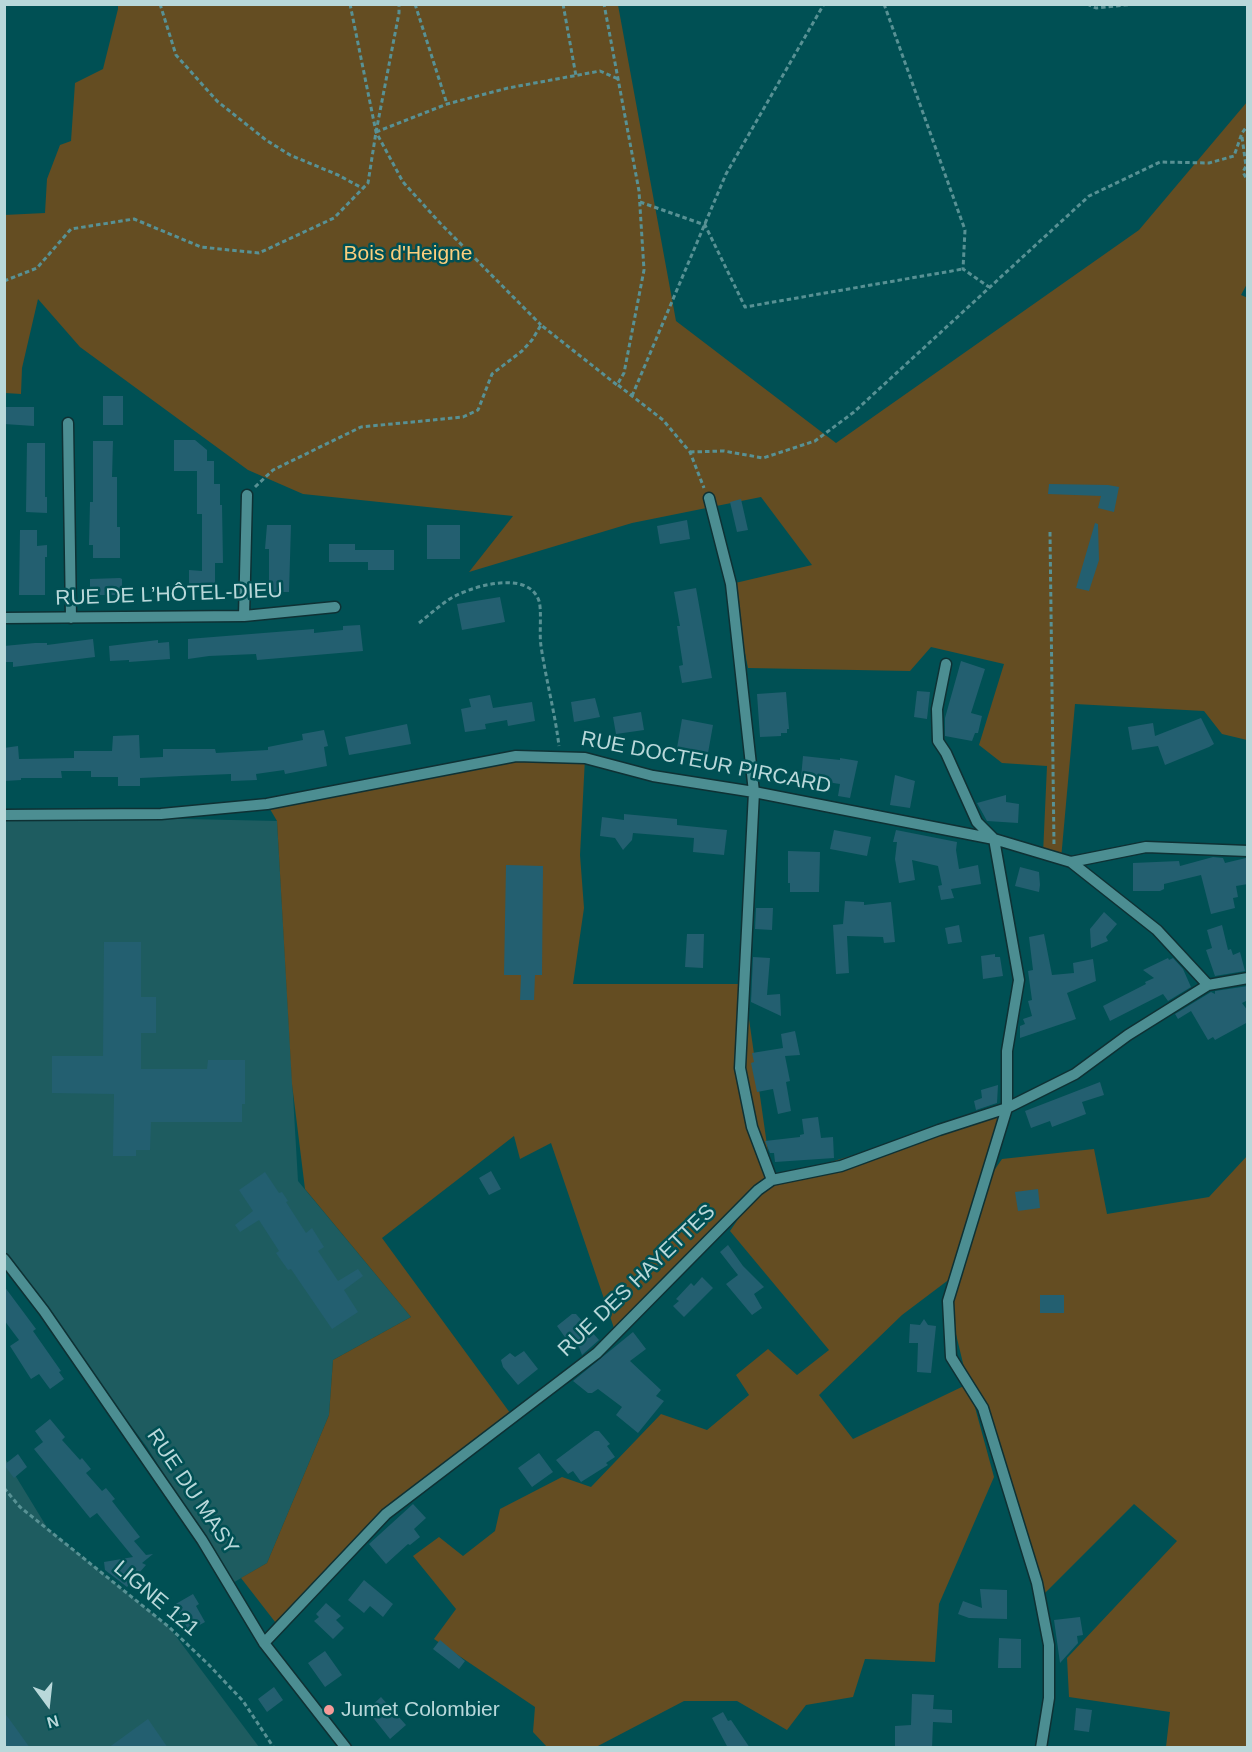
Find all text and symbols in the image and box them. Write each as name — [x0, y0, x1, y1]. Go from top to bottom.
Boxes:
park label: Bois d'Heigne — [344, 241, 472, 267]
street label: RUE DE L’HÔTEL-DIEU — [55, 578, 283, 612]
street label: RUE DOCTEUR PIRCARD — [579, 726, 833, 800]
street label: RUE DES HAYETTES — [553, 1200, 721, 1362]
street label: RUE DU MASY — [141, 1424, 243, 1560]
street label: LIGNE 121 — [108, 1556, 204, 1642]
north arrow — [18, 1674, 78, 1734]
place label: Jumet Colombier — [341, 1697, 500, 1723]
marker: Jumet Colombier — [322, 1703, 336, 1717]
text: N — [45, 1712, 61, 1732]

